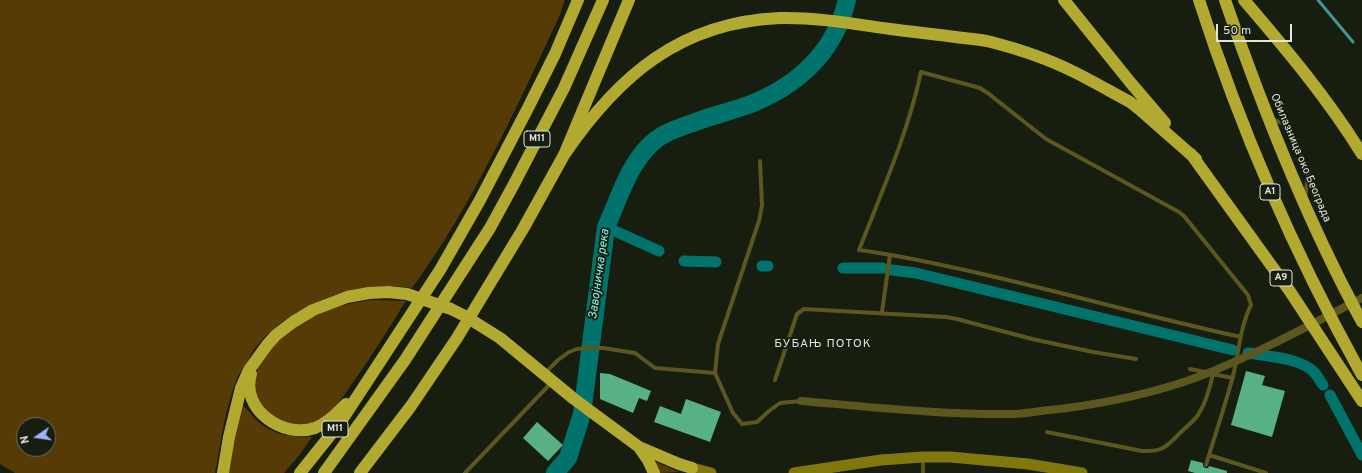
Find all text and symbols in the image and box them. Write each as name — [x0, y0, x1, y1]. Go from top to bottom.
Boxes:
scale bar — [1218, 16, 1294, 42]
text: 50 m — [1223, 23, 1251, 39]
street label: Обилазница око Београда — [1267, 92, 1333, 224]
road number: M11 — [524, 131, 550, 147]
road number: A1 — [1260, 184, 1280, 200]
water label: Завојничка река — [587, 228, 613, 320]
road number: A9 — [1270, 270, 1292, 286]
district label: БУБАЊ ПОТОК — [774, 338, 872, 352]
north arrow — [16, 417, 56, 457]
road number: M11 — [322, 421, 348, 437]
text: N — [18, 434, 33, 445]

